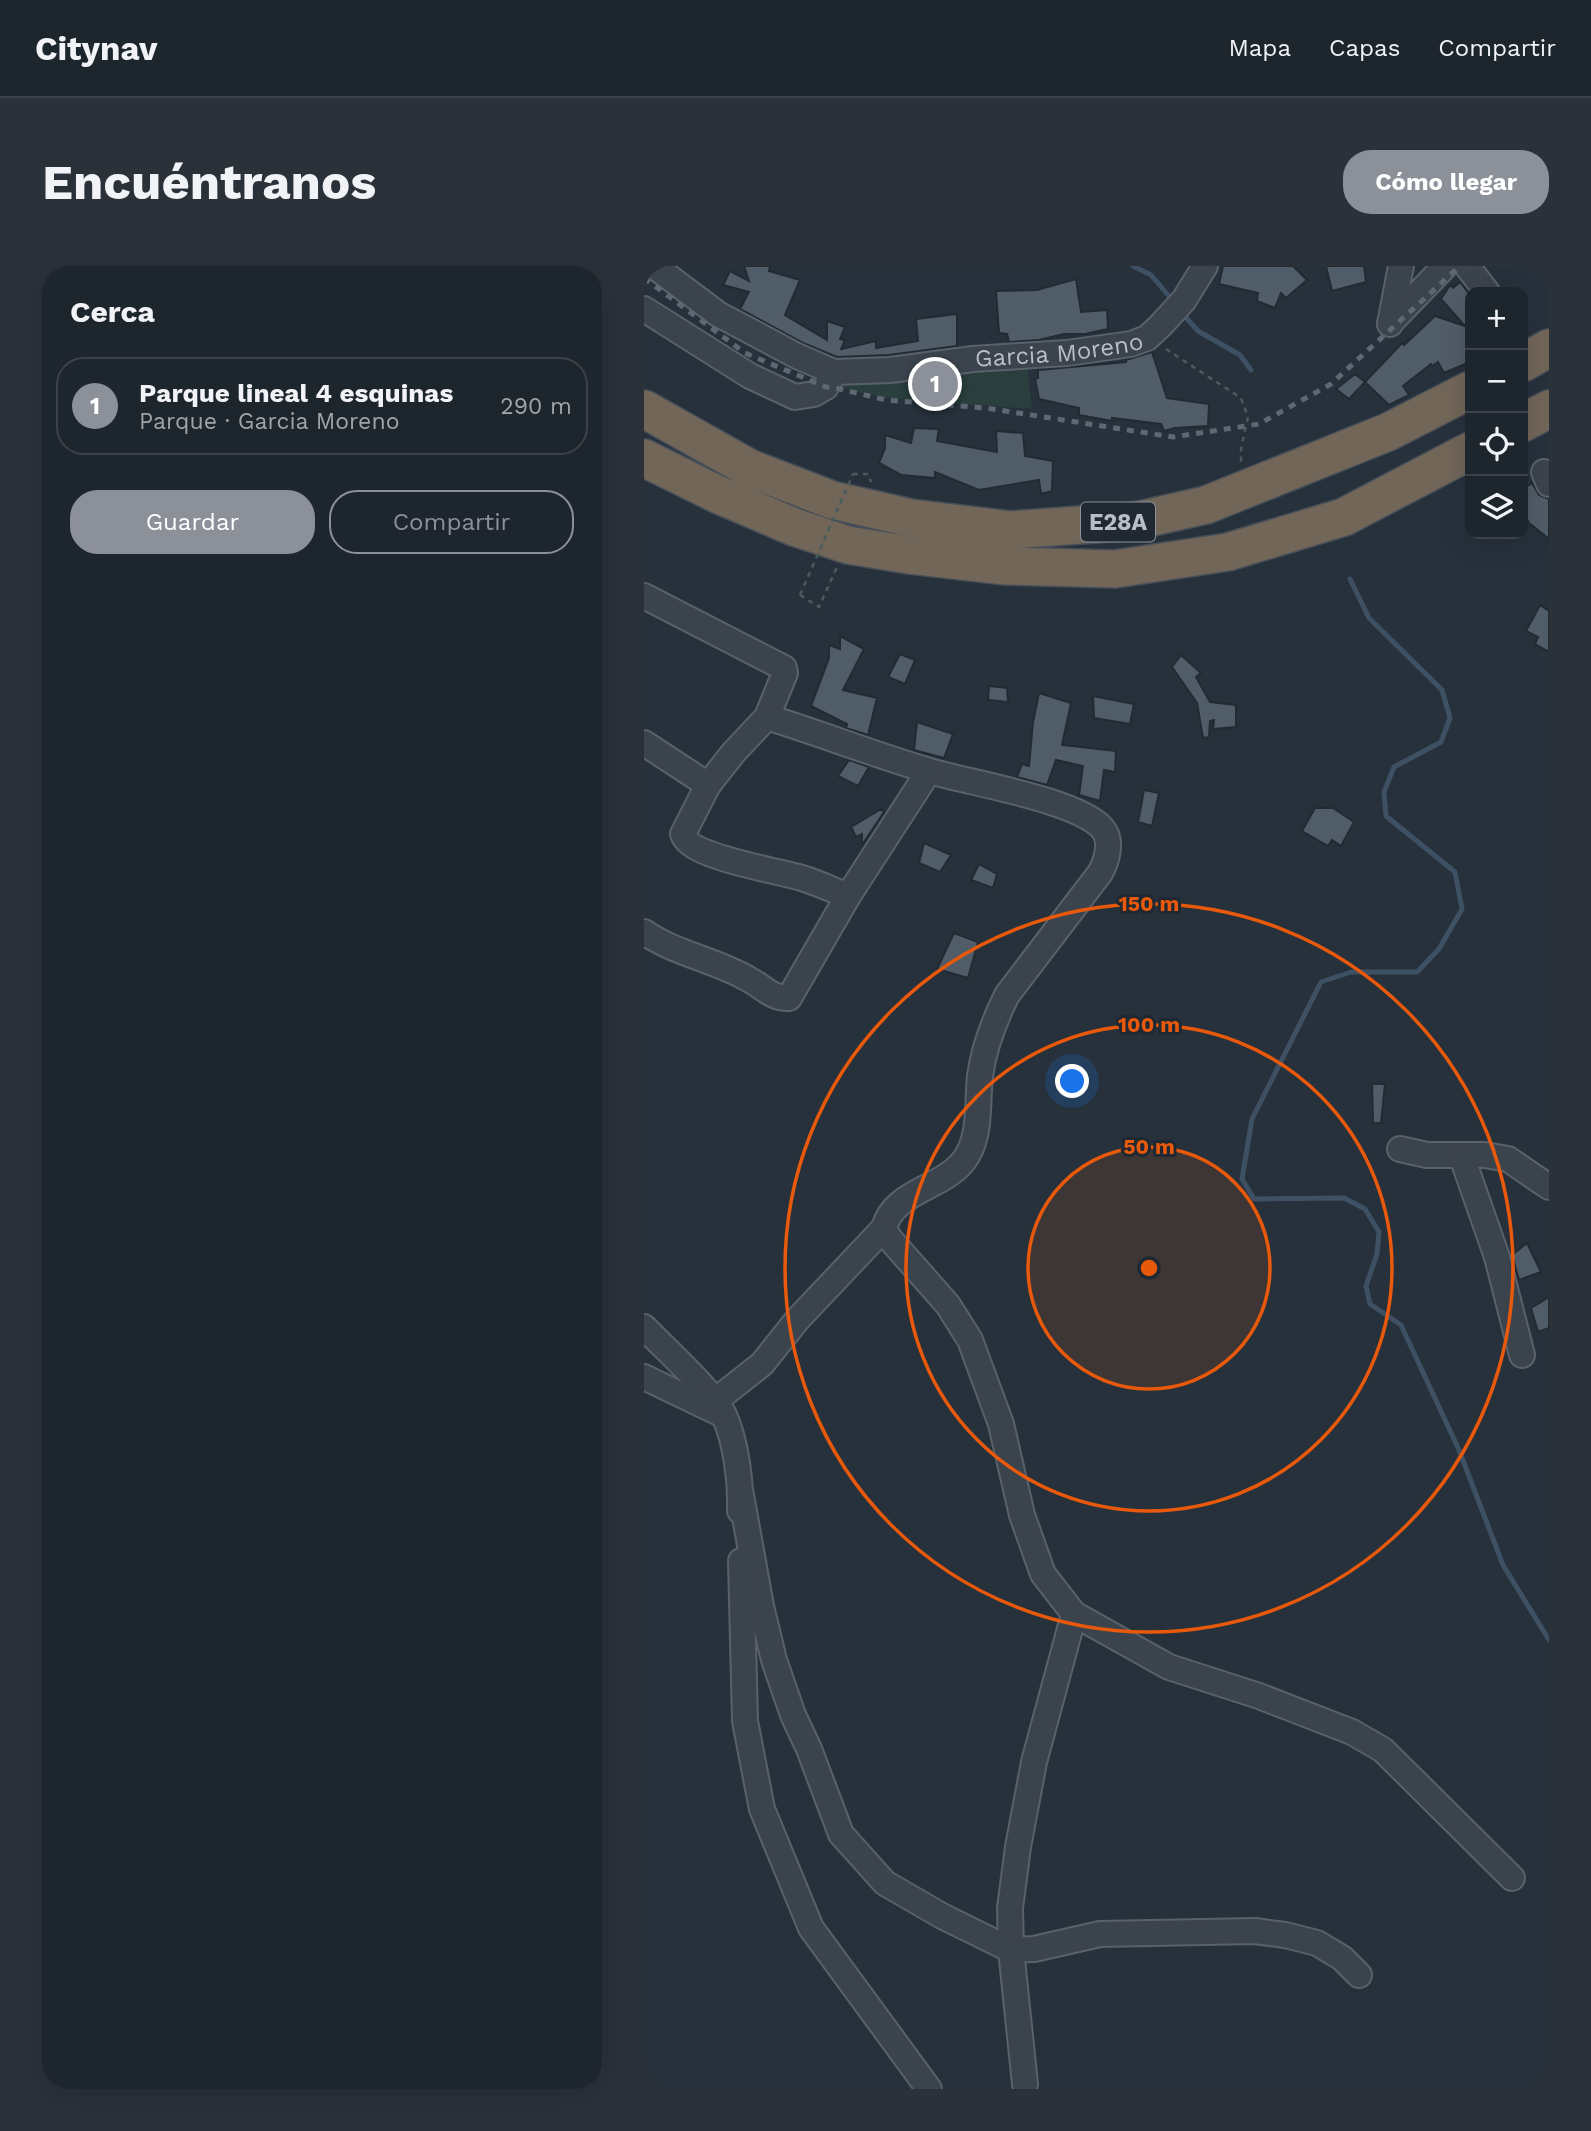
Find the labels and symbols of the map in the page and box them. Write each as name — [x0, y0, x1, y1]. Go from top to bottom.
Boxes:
street label: Garcia Moreno — [974, 327, 1147, 373]
pin: 1 — [912, 358, 958, 410]
road number: E28A — [1081, 502, 1155, 542]
text: 150 m — [1119, 891, 1179, 916]
text: 100 m — [1118, 1012, 1180, 1037]
your location — [1055, 1064, 1089, 1098]
text: 50 m — [1123, 1134, 1175, 1159]
centre of rings — [1137, 1256, 1161, 1280]

